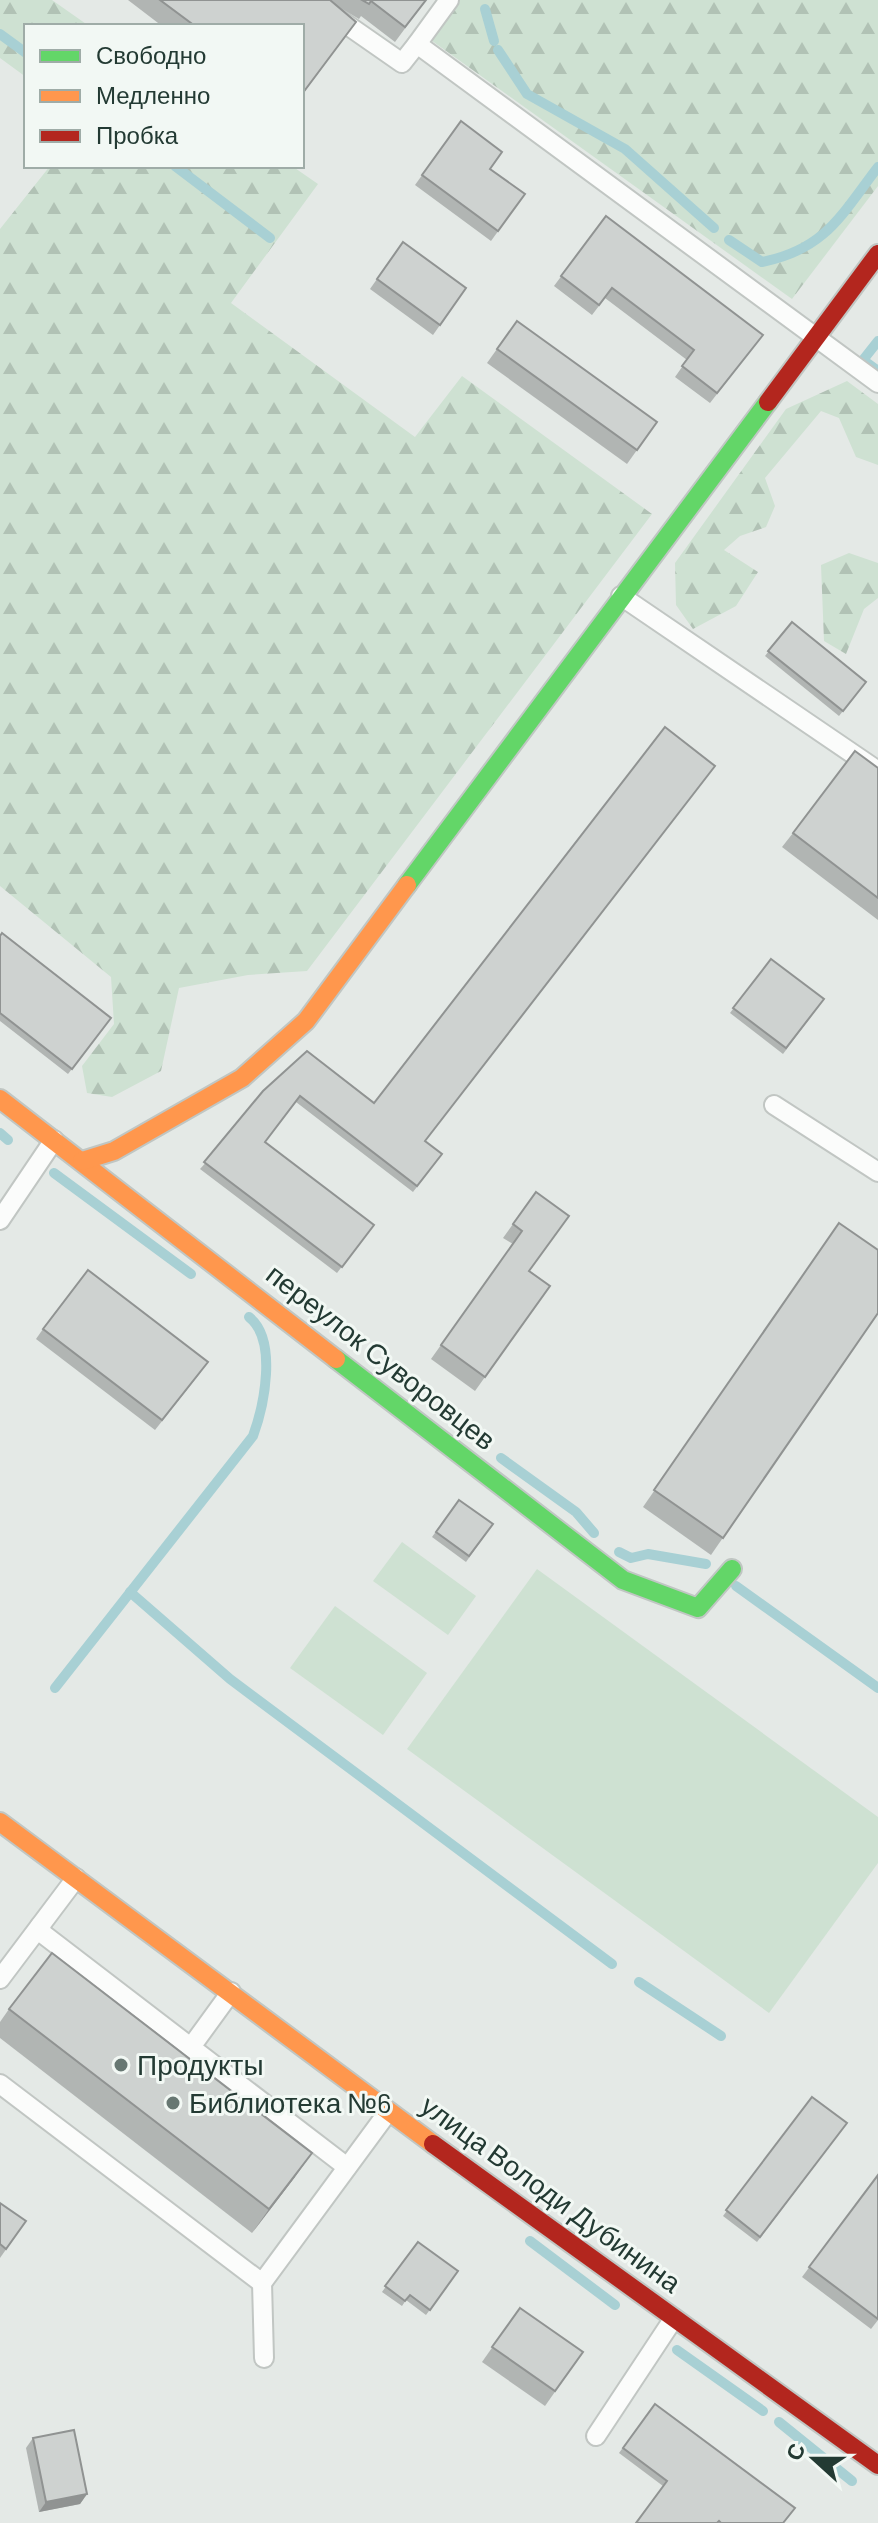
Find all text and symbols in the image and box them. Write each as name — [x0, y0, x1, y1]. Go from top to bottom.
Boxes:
legend — [24, 24, 304, 168]
text: Свободно — [96, 40, 206, 69]
text: Медленно — [96, 80, 210, 109]
text: Пробка — [96, 120, 179, 149]
street label: переулок Суворовцев — [260, 1256, 503, 1456]
place label: Продукты — [137, 2047, 264, 2081]
marker: Продукты — [112, 2056, 130, 2074]
place label: Библиотека №6 — [189, 2085, 391, 2119]
street label: улица Володи Дубинина — [415, 2087, 689, 2299]
marker: Библиотека №6 — [164, 2094, 182, 2112]
north arrow — [774, 2419, 854, 2499]
text: С — [779, 2439, 809, 2464]

